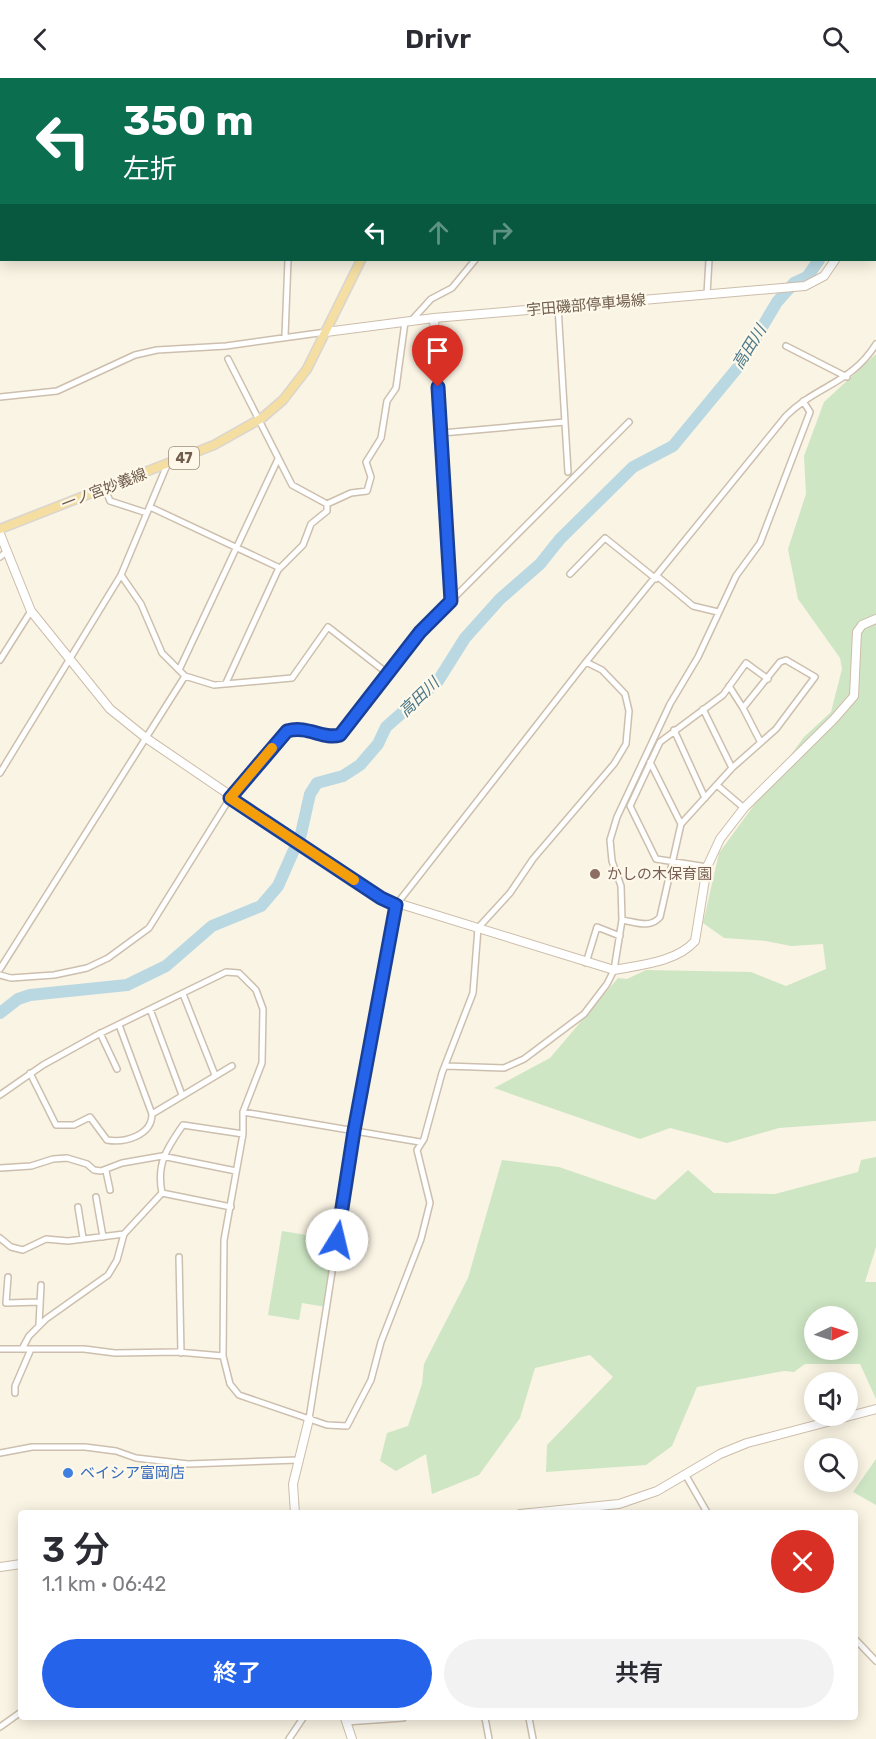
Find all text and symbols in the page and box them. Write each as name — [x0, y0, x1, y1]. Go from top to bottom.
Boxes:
icon: back — [24, 23, 57, 56]
text: Drivr — [405, 23, 471, 55]
icon: search — [819, 23, 852, 56]
text: 350 m — [123, 96, 254, 146]
icon: left — [24, 102, 102, 180]
text: 左折 — [123, 153, 177, 185]
icon: left — [359, 216, 392, 249]
icon: ahead — [422, 216, 455, 249]
icon: right — [485, 216, 518, 249]
street label: 宇田磯部停車場線 — [525, 291, 647, 319]
water label: 高田川 — [728, 320, 771, 372]
pin — [412, 325, 463, 387]
icon: arrive — [421, 334, 454, 367]
road number: 47 — [169, 447, 199, 469]
street label: 一ノ宮妙義線 — [59, 464, 149, 514]
water label: 高田川 — [395, 672, 444, 721]
place label: かしの木保育園 — [607, 865, 712, 883]
marker: かしの木保育園 — [588, 867, 602, 881]
position arrow — [305, 1208, 369, 1272]
north arrow — [804, 1306, 858, 1360]
map controls — [804, 1306, 858, 1492]
button: sound — [804, 1372, 858, 1426]
button: search — [804, 1438, 858, 1492]
place label: ベイシア富岡店 — [80, 1464, 185, 1482]
marker: ベイシア富岡店 — [61, 1466, 75, 1480]
text: 3 分 — [42, 1528, 109, 1571]
button: close — [771, 1530, 834, 1593]
text: 1.1 km · 06:42 — [42, 1572, 166, 1596]
button: 終了 — [42, 1639, 432, 1708]
button: 共有 — [444, 1639, 834, 1708]

